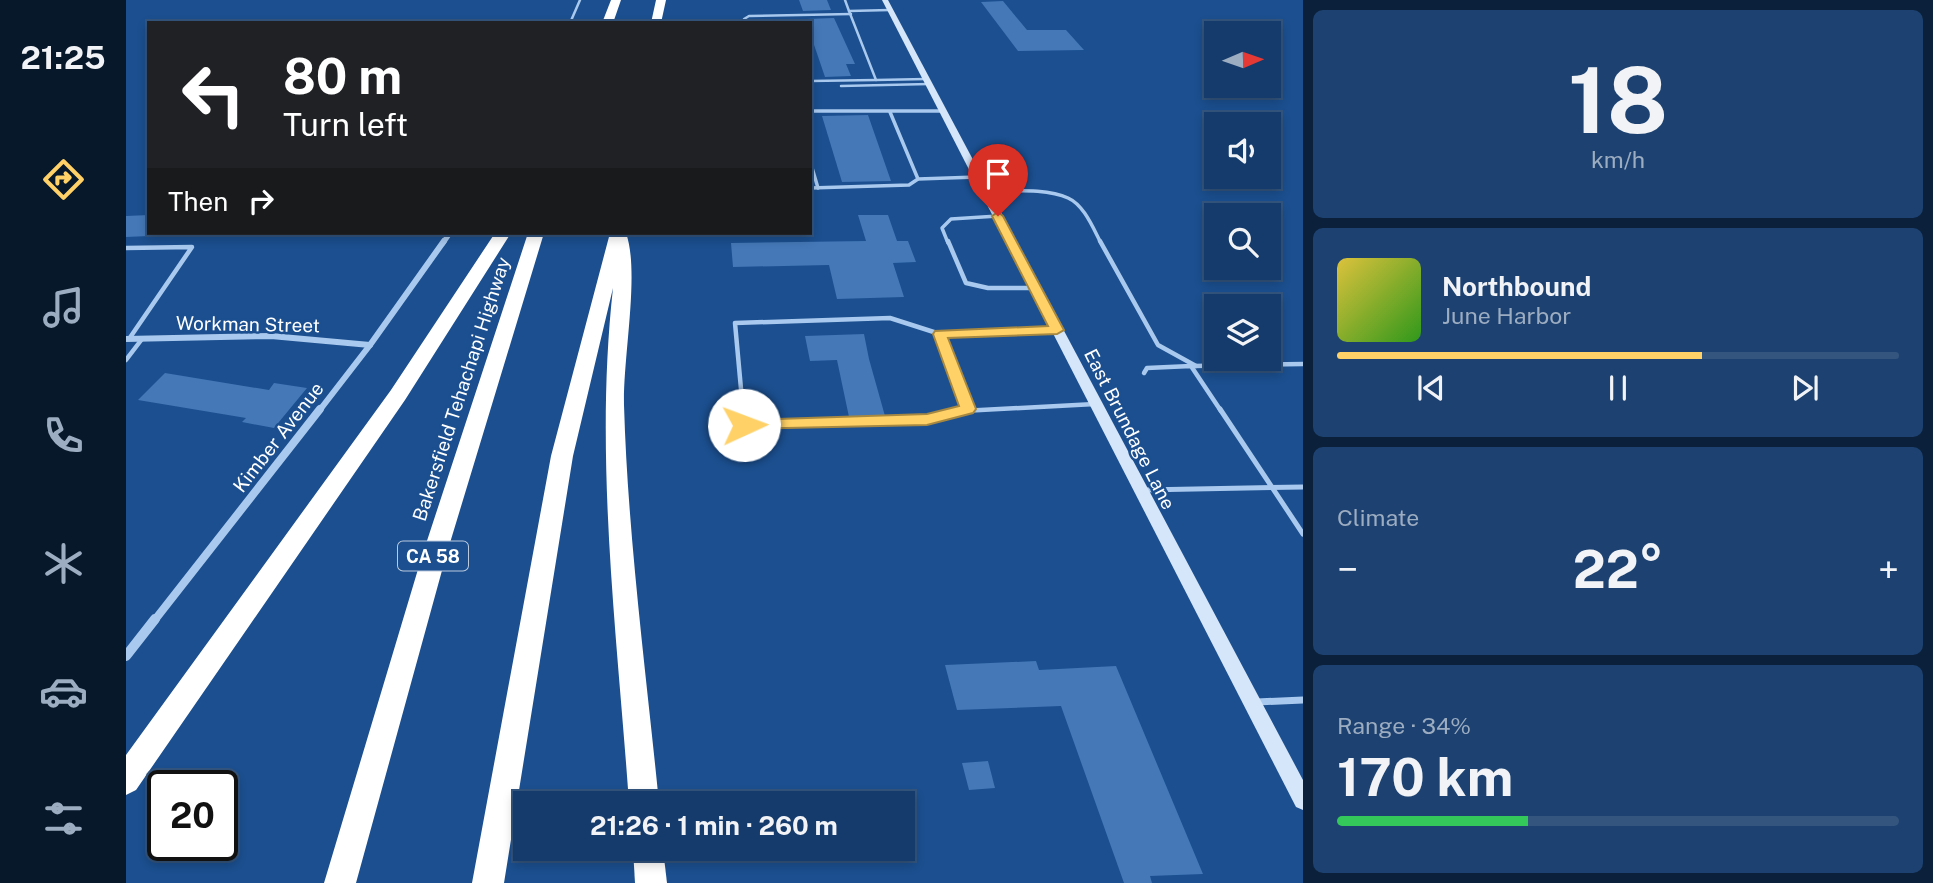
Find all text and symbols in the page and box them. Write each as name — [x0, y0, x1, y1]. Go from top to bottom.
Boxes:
north arrow — [1204, 21, 1281, 98]
map controls — [1204, 21, 1281, 371]
text: 21:25 — [20, 39, 106, 76]
text: 80 m — [283, 47, 402, 105]
text: 18 — [1568, 47, 1668, 153]
icon: left — [168, 49, 259, 140]
text: Turn left — [283, 106, 408, 143]
button: sound — [1204, 112, 1281, 189]
pin — [968, 144, 1028, 216]
text: km/h — [1591, 146, 1645, 173]
icon: directions — [39, 155, 88, 204]
icon: arrive — [979, 155, 1017, 193]
icon: right — [242, 182, 280, 220]
text: Then — [168, 186, 228, 217]
button: search — [1204, 203, 1281, 280]
street label: Bakersfield Tehachapi Highway — [408, 254, 514, 524]
text: Northbound — [1442, 271, 1591, 302]
icon: music — [39, 283, 88, 332]
button: layers — [1204, 294, 1281, 371]
text: June Harbor — [1442, 302, 1571, 329]
street label: Workman Street — [176, 312, 320, 336]
street label: East Brundage Lane — [1080, 345, 1180, 513]
icon: previous — [1412, 369, 1450, 407]
icon: pause — [1599, 369, 1637, 407]
icon: next — [1786, 369, 1824, 407]
street label: Kimber Avenue — [228, 378, 328, 496]
position arrow — [707, 388, 781, 462]
icon: phone — [39, 411, 88, 460]
text: Climate — [1337, 504, 1419, 531]
icon: climate — [39, 539, 88, 588]
text: 22° — [1573, 539, 1663, 600]
road number: CA 58 — [398, 542, 468, 570]
text: − — [1337, 547, 1358, 592]
text: + — [1878, 547, 1899, 592]
icon: car — [39, 667, 88, 716]
text: Range · 34% — [1337, 712, 1471, 739]
text: 170 km — [1337, 747, 1513, 808]
speed limit sign: 20 — [147, 770, 238, 861]
icon: filters — [39, 794, 88, 843]
text: 21:26 · 1 min · 260 m — [590, 810, 838, 841]

